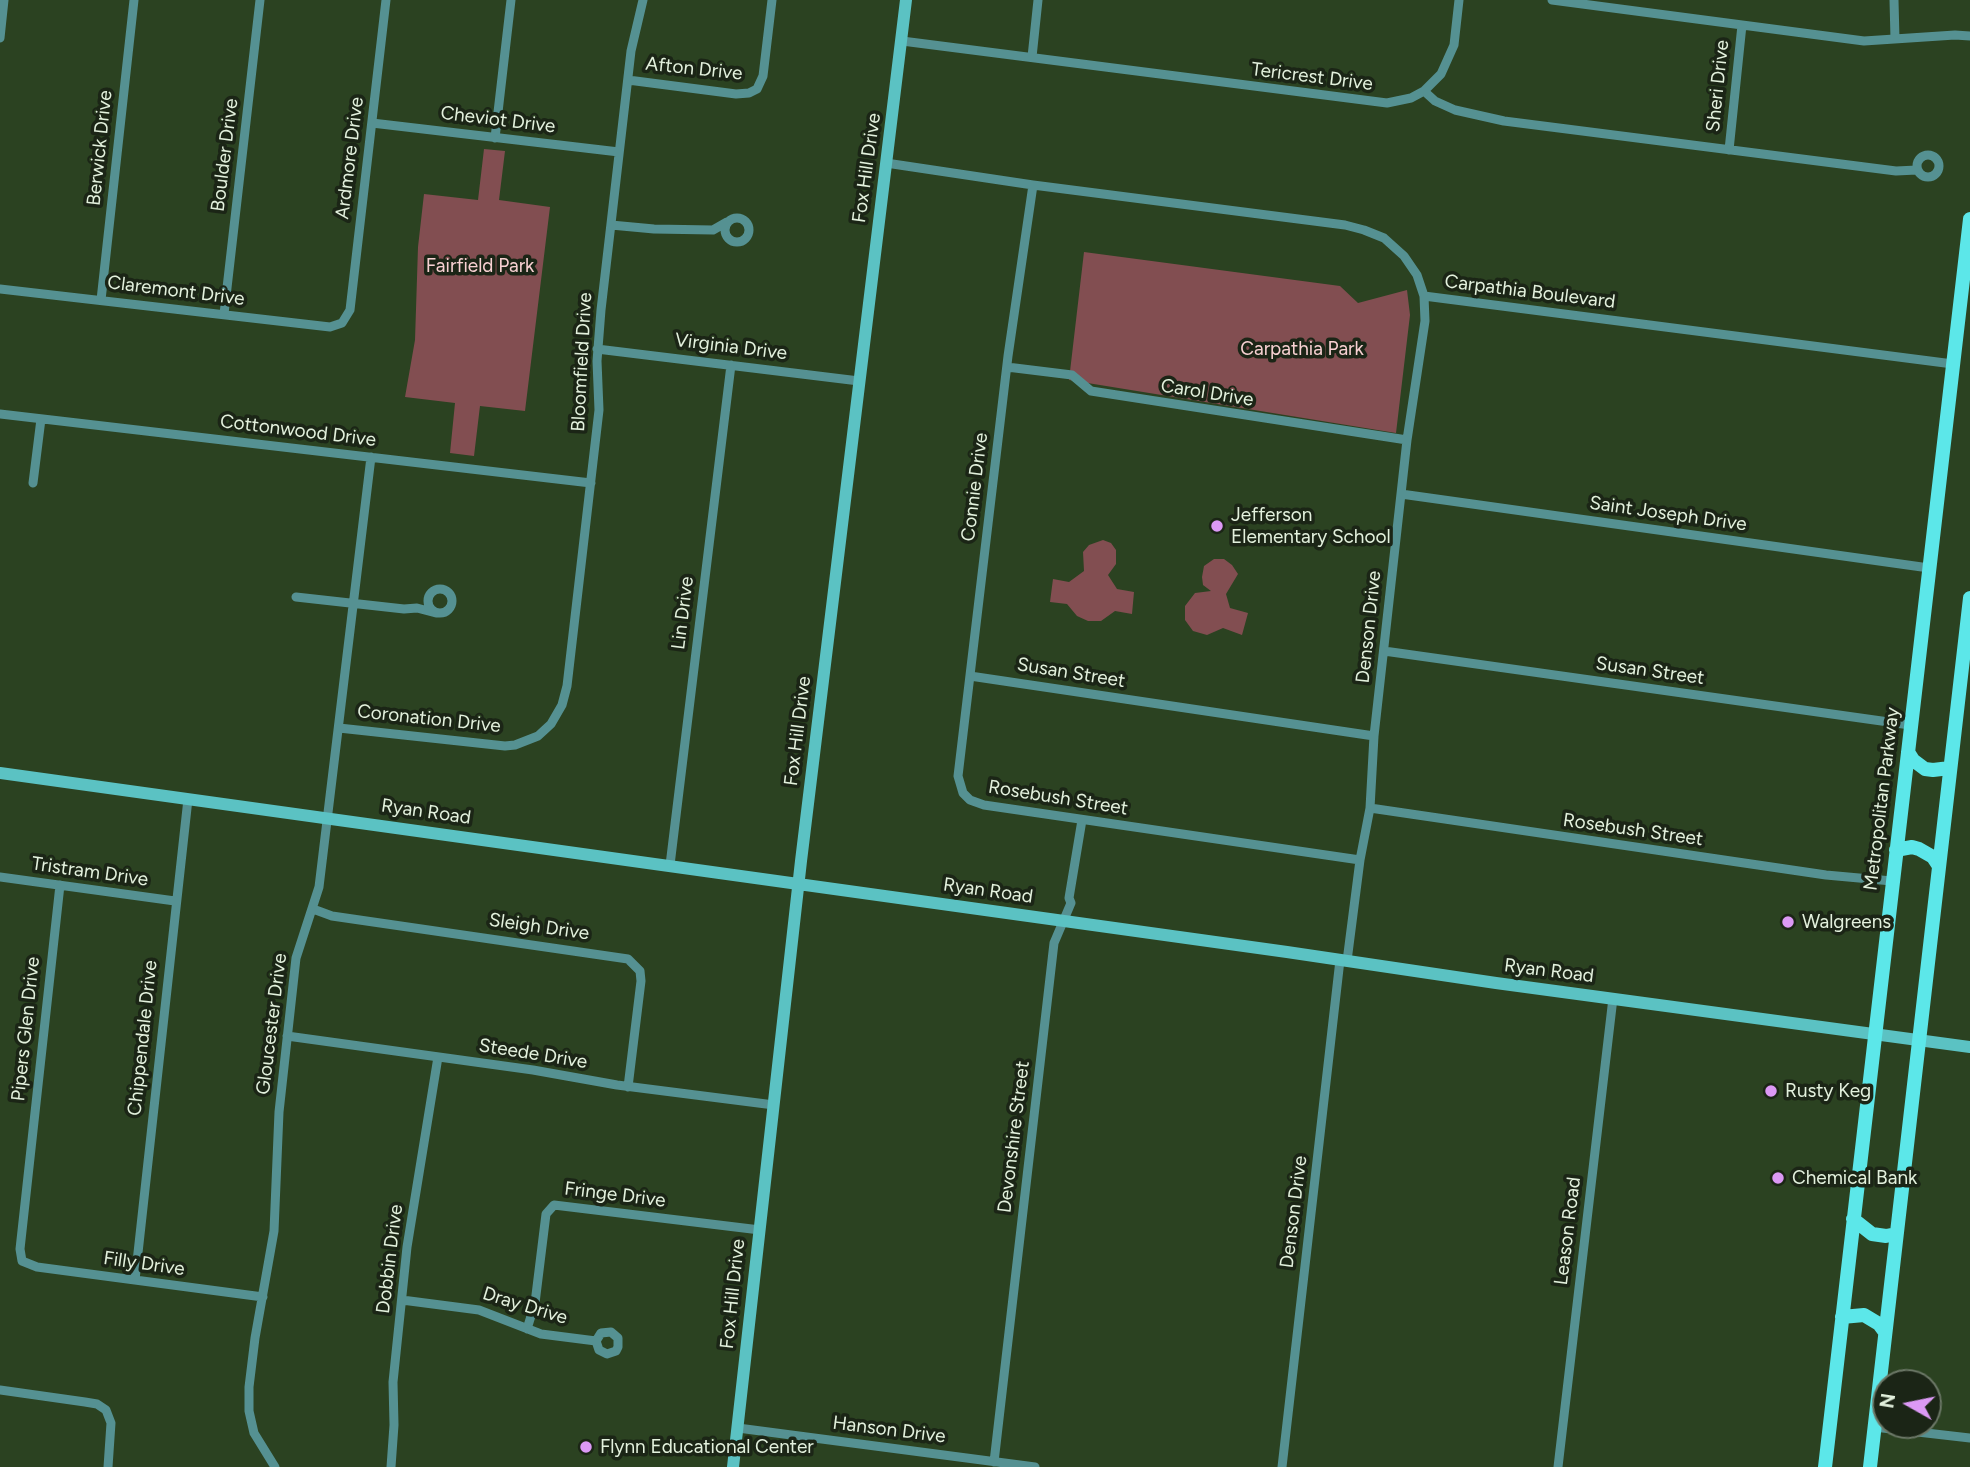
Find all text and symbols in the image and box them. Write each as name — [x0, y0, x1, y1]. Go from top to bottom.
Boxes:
street label: Sheri Drive — [1702, 39, 1734, 133]
street label: Afton Drive — [644, 53, 744, 85]
street label: Tericrest Drive — [1250, 58, 1374, 96]
street label: Berwick Drive — [83, 89, 117, 207]
street label: Ardmore Drive — [331, 96, 369, 220]
street label: Boulder Drive — [207, 97, 243, 213]
street label: Cheviot Drive — [439, 102, 557, 138]
street label: Fox Hill Drive — [848, 112, 886, 224]
park label: Fairfield Park — [426, 255, 534, 277]
street label: Carpathia Boulevard — [1443, 270, 1617, 314]
street label: Claremont Drive — [106, 271, 246, 311]
street label: Bloomfield Drive — [567, 292, 597, 432]
street label: Virginia Drive — [674, 329, 788, 365]
park label: Carpathia Park — [1240, 338, 1364, 360]
street label: Carol Drive — [1159, 374, 1255, 412]
street label: Cottonwood Drive — [219, 410, 377, 452]
street label: Connie Drive — [957, 431, 993, 543]
street label: Saint Joseph Drive — [1588, 492, 1748, 536]
place label: Jefferson Elementary School — [1231, 504, 1391, 548]
marker: Jefferson Elementary School — [1209, 518, 1225, 534]
street label: Denson Drive — [1352, 570, 1386, 684]
street label: Lin Drive — [667, 575, 699, 651]
street label: Susan Street — [1594, 652, 1706, 690]
street label: Susan Street — [1015, 653, 1127, 693]
street label: Fox Hill Drive — [780, 675, 816, 787]
street label: Coronation Drive — [356, 700, 502, 738]
street label: Metropolitan Parkway — [1859, 706, 1905, 892]
street label: Rosebush Street — [986, 776, 1130, 820]
street label: Ryan Road — [380, 794, 472, 830]
street label: Rosebush Street — [1561, 809, 1705, 851]
street label: Tristram Drive — [30, 853, 150, 891]
street label: Ryan Road — [942, 873, 1034, 909]
street label: Sleigh Drive — [487, 909, 591, 945]
place label: Walgreens — [1802, 911, 1891, 933]
marker: Walgreens — [1780, 914, 1796, 930]
street label: Gloucester Drive — [252, 952, 292, 1096]
street label: Ryan Road — [1503, 954, 1595, 988]
street label: Pipers Glen Drive — [7, 956, 45, 1102]
street label: Chippendale Drive — [124, 959, 162, 1117]
street label: Steede Drive — [477, 1034, 589, 1074]
street label: Devonshire Street — [993, 1060, 1035, 1214]
place label: Rusty Keg — [1785, 1080, 1871, 1102]
marker: Rusty Keg — [1763, 1083, 1779, 1099]
street label: Denson Drive — [1276, 1154, 1312, 1270]
place label: Chemical Bank — [1792, 1167, 1917, 1189]
marker: Chemical Bank — [1770, 1170, 1786, 1186]
street label: Leason Road — [1550, 1176, 1586, 1286]
street label: Fringe Drive — [563, 1177, 667, 1213]
street label: Dobbin Drive — [372, 1203, 408, 1315]
street label: Fox Hill Drive — [716, 1238, 750, 1350]
street label: Filly Drive — [102, 1247, 186, 1281]
street label: Dray Drive — [480, 1282, 570, 1330]
north arrow — [1872, 1369, 1942, 1439]
text: N — [1875, 1392, 1900, 1410]
street label: Hanson Drive — [831, 1412, 947, 1448]
place label: Flynn Educational Center — [600, 1436, 814, 1458]
marker: Flynn Educational Center — [578, 1439, 594, 1455]

